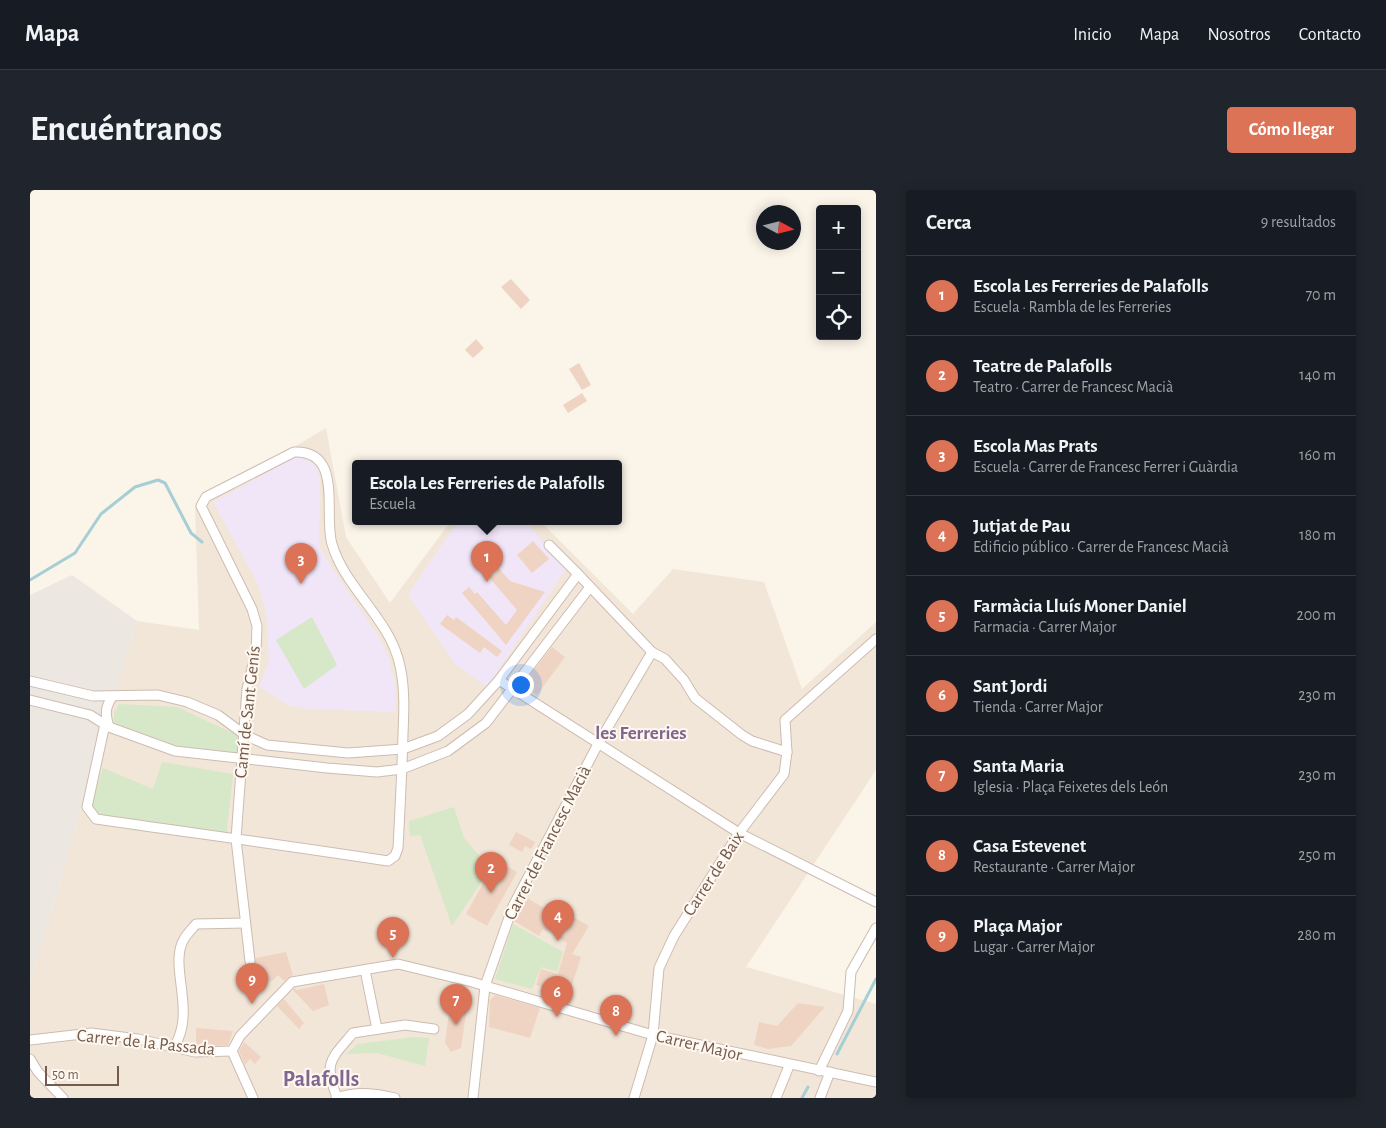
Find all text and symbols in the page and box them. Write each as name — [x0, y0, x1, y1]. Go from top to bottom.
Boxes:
text: Mapa — [25, 22, 79, 46]
text: Inicio — [1073, 26, 1112, 44]
text: Mapa — [1140, 26, 1179, 44]
text: Nosotros — [1207, 26, 1271, 44]
text: Contacto — [1299, 26, 1361, 44]
button: Cómo llegar — [1227, 107, 1356, 153]
text: Encuéntranos — [30, 112, 222, 147]
north arrow — [756, 205, 801, 250]
map controls — [816, 205, 861, 340]
button: + — [816, 205, 861, 250]
text: Cerca — [926, 212, 972, 233]
text: 9 resultados — [1261, 214, 1336, 230]
button: − — [816, 250, 861, 295]
text: Escola Les Ferreries de Palafolls — [973, 277, 1209, 296]
text: 1 — [939, 287, 945, 303]
text: 70 m — [1305, 287, 1336, 303]
button: locate — [816, 295, 861, 340]
text: Escuela · Rambla de les Ferreries — [973, 299, 1171, 315]
text: Teatre de Palafolls — [973, 357, 1112, 376]
text: 2 — [938, 367, 946, 383]
text: 140 m — [1299, 367, 1336, 383]
text: Teatro · Carrer de Francesc Macià — [973, 379, 1173, 395]
text: Escola Mas Prats — [973, 437, 1098, 456]
text: 3 — [939, 447, 945, 463]
text: 160 m — [1299, 447, 1336, 463]
text: Escuela · Carrer de Francesc Ferrer i Guàrdia — [973, 459, 1238, 475]
popup — [352, 460, 622, 525]
text: Escola Les Ferreries de Palafolls — [369, 474, 605, 493]
text: Escuela — [369, 496, 416, 512]
text: Jutjat de Pau — [973, 517, 1070, 536]
text: 4 — [938, 527, 946, 543]
text: 180 m — [1299, 527, 1336, 543]
text: Edificio público · Carrer de Francesc Macià — [973, 539, 1229, 555]
pin: 1 — [471, 541, 503, 582]
pin: 3 — [285, 543, 317, 584]
text: Farmàcia Lluís Moner Daniel — [973, 597, 1187, 616]
text: 5 — [939, 607, 945, 623]
text: 200 m — [1296, 607, 1336, 623]
text: Farmacia · Carrer Major — [973, 619, 1116, 635]
street label: Camí de Sant Genís — [232, 645, 264, 779]
your location — [508, 672, 534, 698]
text: Sant Jordi — [973, 677, 1047, 696]
text: 6 — [938, 687, 946, 703]
text: 230 m — [1298, 687, 1336, 703]
text: Tienda · Carrer Major — [973, 699, 1103, 715]
district label: les Ferreries — [595, 724, 687, 743]
text: Santa Maria — [973, 757, 1064, 776]
street label: Carrer de Francesc Macià — [501, 763, 595, 923]
text: 7 — [939, 767, 945, 783]
text: 230 m — [1298, 767, 1336, 783]
text: Iglesia · Plaça Feixetes dels León — [973, 779, 1168, 795]
street label: Carrer de Baix — [680, 828, 748, 920]
text: Casa Estevenet — [973, 837, 1086, 856]
text: 8 — [938, 847, 946, 863]
text: 250 m — [1298, 847, 1336, 863]
pin: 2 — [475, 852, 507, 893]
text: Restaurante · Carrer Major — [973, 859, 1135, 875]
pin: 4 — [542, 900, 574, 941]
pin: 5 — [377, 917, 409, 958]
text: Plaça Major — [973, 917, 1062, 936]
text: 9 — [938, 927, 946, 943]
text: 280 m — [1297, 927, 1336, 943]
text: Lugar · Carrer Major — [973, 939, 1095, 955]
pin: 9 — [236, 963, 268, 1004]
pin: 6 — [541, 976, 573, 1017]
pin: 7 — [440, 984, 472, 1025]
pin: 8 — [600, 995, 632, 1036]
street label: Carrer de la Passada — [76, 1027, 216, 1059]
street label: Carrer Major — [654, 1027, 744, 1065]
scale bar — [45, 1063, 119, 1086]
text: 50 m — [52, 1068, 79, 1082]
district label: Palafolls — [283, 1068, 359, 1090]

